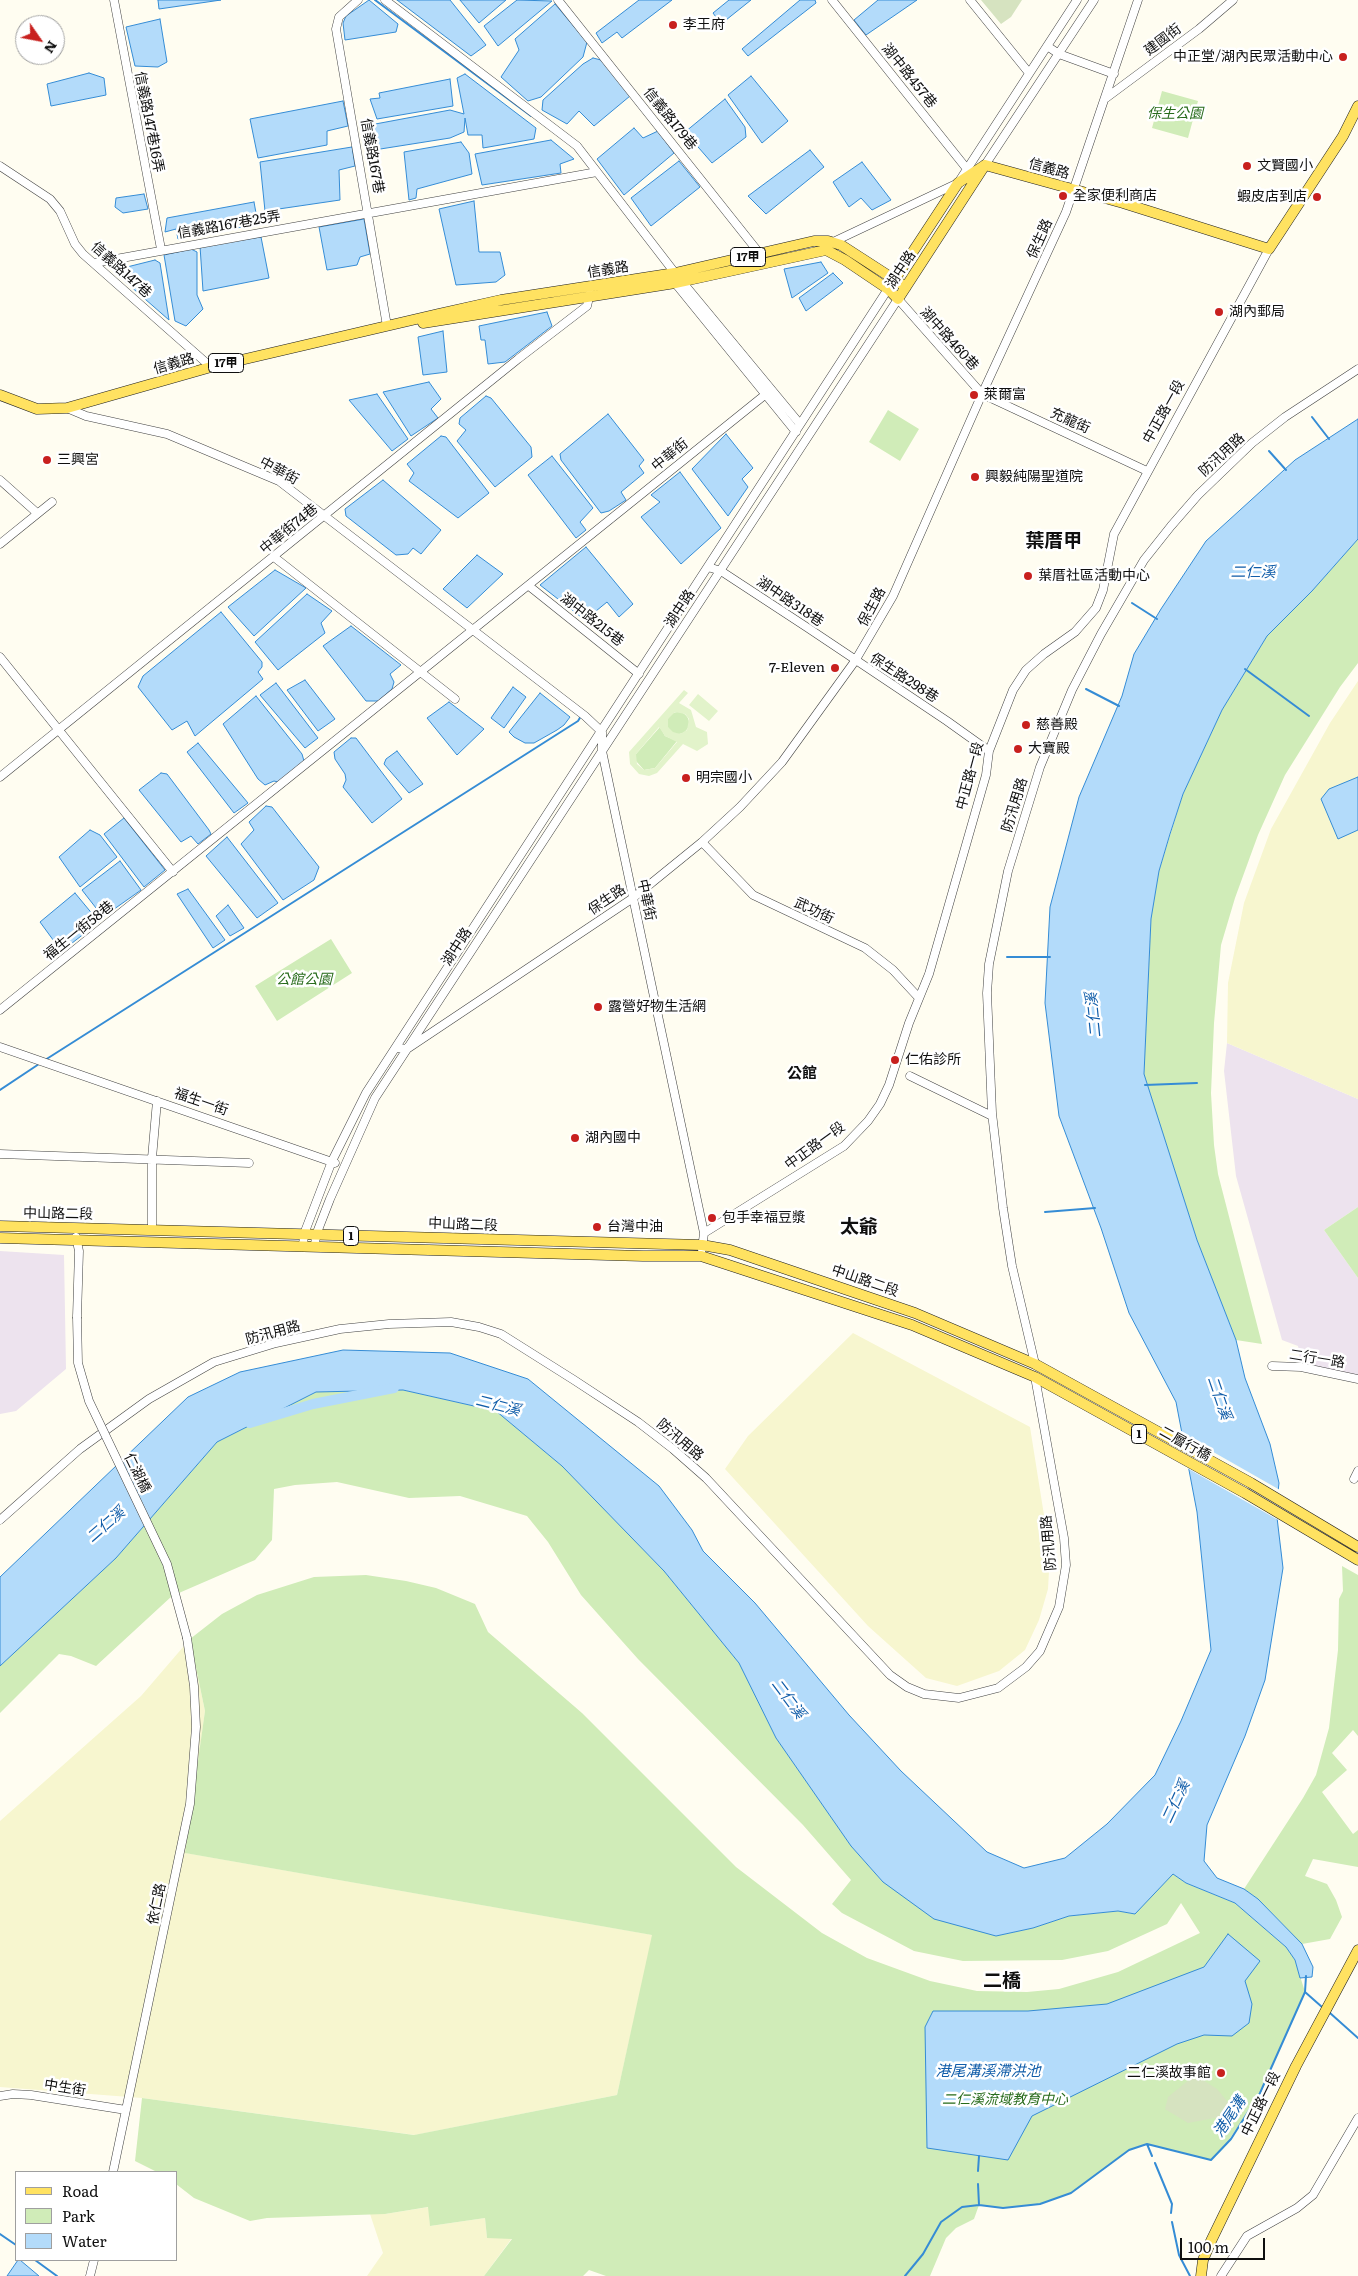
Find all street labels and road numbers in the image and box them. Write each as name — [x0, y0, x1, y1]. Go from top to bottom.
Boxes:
street label: 建國街 — [1141, 21, 1185, 59]
street label: 湖中路457巷 — [878, 40, 940, 112]
street label: 信義路147巷16弄 — [131, 70, 167, 174]
street label: 信義路179巷 — [640, 84, 700, 154]
street label: 信義路167巷 — [357, 117, 387, 195]
street label: 信義路 — [1026, 155, 1072, 183]
street label: 信義路167巷25弄 — [176, 208, 282, 242]
street label: 保生路 — [1024, 216, 1056, 262]
street label: 信義路147巷 — [87, 239, 155, 301]
road number: 17甲 — [730, 248, 766, 266]
street label: 湖中路 — [883, 248, 919, 292]
street label: 信義路 — [586, 258, 630, 282]
street label: 湖中路460巷 — [916, 304, 982, 374]
street label: 信義路 — [151, 350, 197, 378]
road number: 17甲 — [208, 353, 244, 372]
street label: 中正路一段 — [1140, 377, 1188, 447]
street label: 充龍街 — [1047, 405, 1093, 437]
street label: 防汛用路 — [1196, 430, 1248, 480]
street label: 中華街 — [648, 435, 692, 475]
street label: 中華街 — [257, 454, 301, 488]
street label: 中華街74巷 — [257, 500, 321, 558]
street label: 湖中路318巷 — [753, 574, 827, 630]
street label: 保生路 — [855, 585, 889, 629]
street label: 湖中路 — [662, 587, 698, 631]
street label: 湖中路215巷 — [557, 590, 627, 650]
street label: 保生路298巷 — [867, 650, 941, 706]
street label: 中正路一段 — [953, 740, 987, 812]
street label: 防汛用路 — [999, 776, 1031, 834]
street label: 中華街 — [633, 878, 659, 922]
street label: 保生路 — [585, 881, 629, 919]
street label: 武功街 — [791, 895, 837, 927]
street label: 福生一街58巷 — [41, 898, 117, 964]
street label: 湖中路 — [439, 925, 475, 969]
street label: 福生一街 — [172, 1085, 230, 1119]
street label: 中正路一段 — [782, 1119, 848, 1173]
street label: 中山路二段 — [23, 1205, 93, 1223]
street label: 中山路二段 — [428, 1215, 498, 1235]
road number: 1 — [344, 1226, 358, 1246]
street label: 中山路二段 — [829, 1262, 901, 1300]
street label: 防汛用路 — [244, 1318, 302, 1348]
street label: 二行一路 — [1288, 1346, 1346, 1372]
street label: 防汛用路 — [653, 1416, 707, 1464]
street label: 二層行橋 — [1156, 1423, 1214, 1465]
road number: 1 — [1132, 1425, 1146, 1444]
street label: 仁湖橋 — [120, 1450, 154, 1496]
street label: 防汛用路 — [1038, 1514, 1060, 1572]
street label: 依仁路 — [144, 1882, 170, 1926]
street label: 中正路一段 — [1238, 2069, 1284, 2139]
street label: 中生街 — [43, 2076, 87, 2100]

